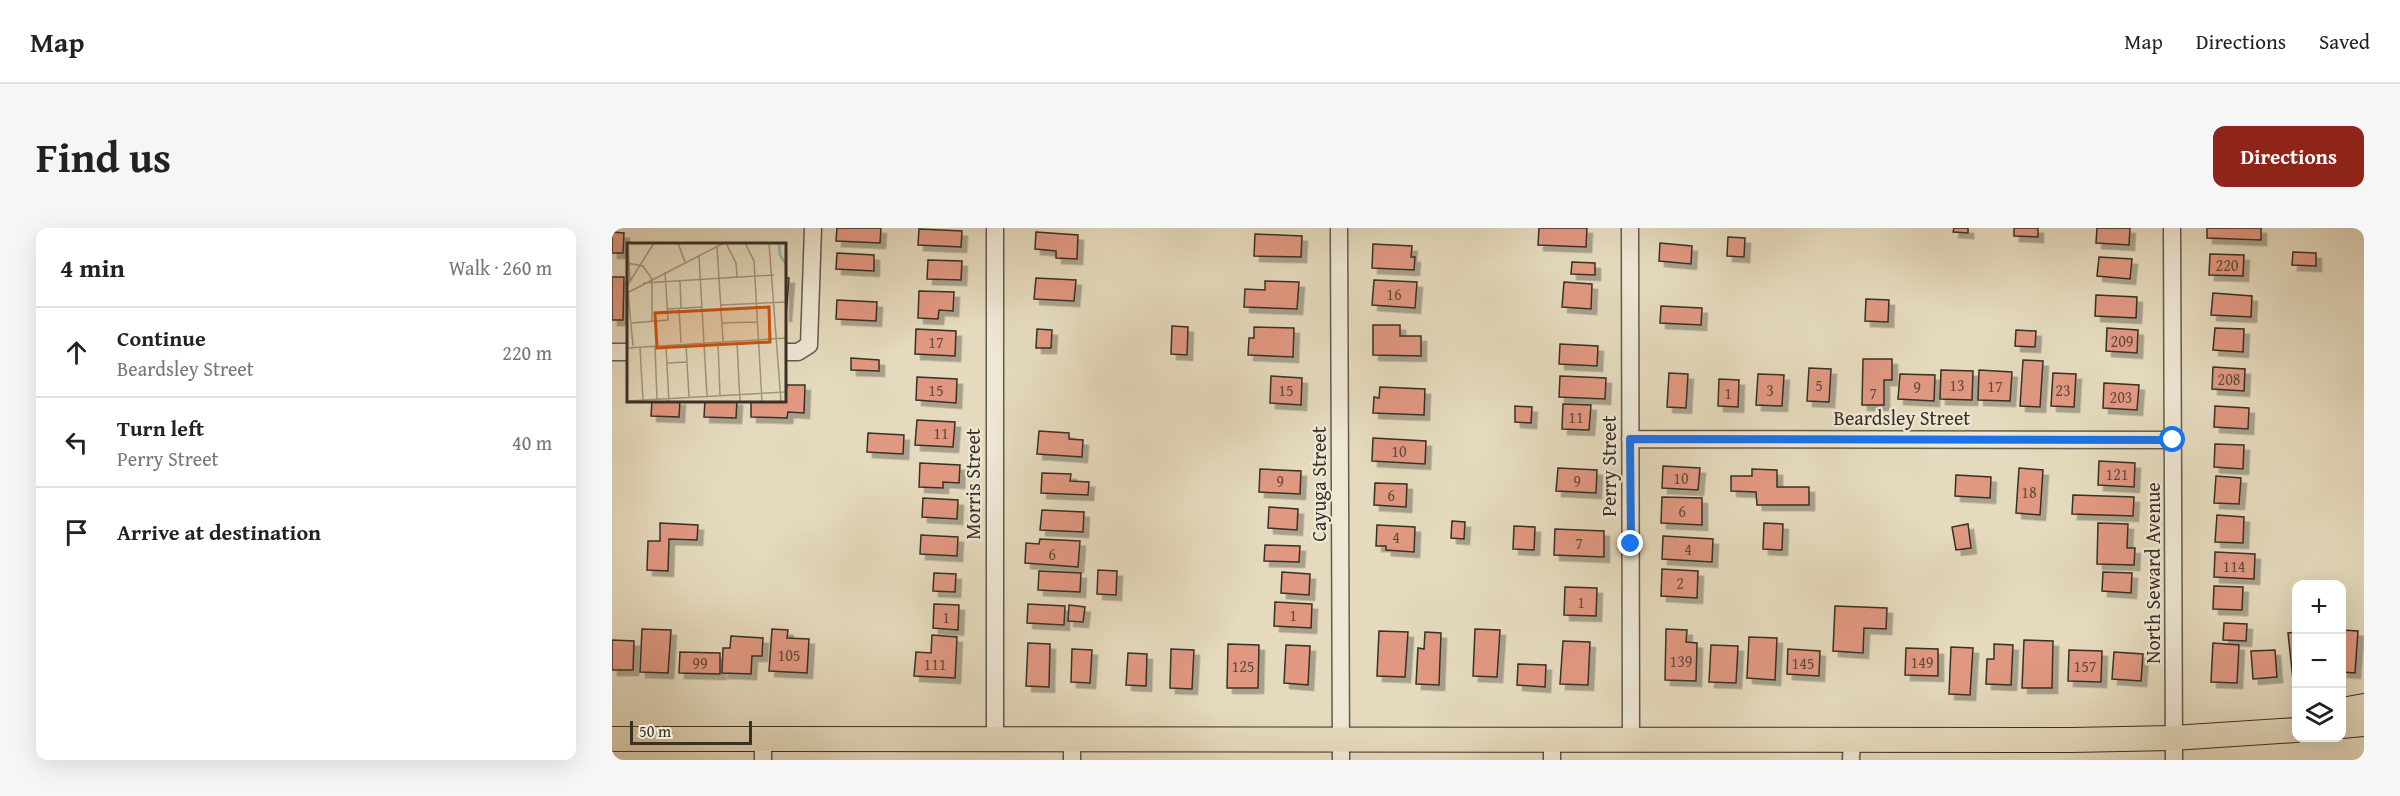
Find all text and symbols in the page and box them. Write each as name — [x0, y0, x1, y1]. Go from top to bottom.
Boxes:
text: Map — [30, 21, 84, 62]
text: Map — [2124, 26, 2163, 57]
text: Directions — [2196, 26, 2286, 57]
text: Saved — [2319, 26, 2370, 57]
text: Find us — [36, 126, 171, 187]
button: Directions — [2213, 126, 2364, 187]
inset map — [627, 243, 786, 402]
text: 4 min — [60, 248, 125, 287]
text: Walk · 260 m — [449, 253, 552, 282]
house number: 220 — [2215, 253, 2239, 277]
house number: 16 — [1386, 282, 1402, 306]
text: Continue — [117, 322, 206, 354]
house number: 209 — [2110, 329, 2134, 353]
house number: 17 — [928, 330, 944, 354]
icon: ahead — [60, 336, 93, 369]
text: 220 m — [502, 338, 552, 367]
text: Beardsley Street — [117, 354, 254, 383]
house number: 208 — [2217, 367, 2241, 391]
house number: 5 — [1815, 373, 1823, 397]
house number: 13 — [1949, 373, 1965, 397]
house number: 17 — [1987, 374, 2003, 398]
house number: 9 — [1913, 375, 1921, 399]
house number: 15 — [928, 378, 944, 402]
house number: 15 — [1278, 378, 1294, 402]
house number: 3 — [1766, 378, 1774, 402]
house number: 23 — [2055, 378, 2071, 402]
house number: 1 — [1724, 381, 1732, 405]
house number: 7 — [1869, 381, 1877, 405]
house number: 203 — [2109, 385, 2133, 409]
street label: Beardsley Street — [1834, 403, 1970, 432]
house number: 11 — [1568, 405, 1584, 429]
text: Turn left — [117, 412, 204, 444]
street label: Perry Street — [1594, 415, 1623, 517]
house number: 11 — [933, 421, 949, 445]
icon: left — [60, 426, 93, 459]
street label: Cayuga Street — [1304, 426, 1333, 542]
route start — [2159, 426, 2185, 452]
text: 40 m — [512, 428, 552, 457]
street label: Morris Street — [958, 428, 987, 540]
house number: 10 — [1391, 439, 1407, 463]
text: Perry Street — [117, 444, 219, 473]
house number: 121 — [2105, 462, 2129, 486]
house number: 10 — [1673, 466, 1689, 490]
house number: 9 — [1276, 469, 1284, 493]
house number: 9 — [1573, 469, 1581, 493]
house number: 18 — [2021, 480, 2037, 504]
street label: North Seward Avenue — [2138, 482, 2167, 664]
house number: 6 — [1387, 483, 1395, 507]
house number: 6 — [1678, 499, 1686, 523]
icon: arrive — [60, 516, 93, 549]
text: Arrive at destination — [117, 516, 321, 548]
house number: 4 — [1392, 525, 1400, 549]
route end — [1617, 530, 1643, 556]
house number: 7 — [1575, 531, 1583, 555]
house number: 4 — [1684, 537, 1692, 561]
house number: 6 — [1048, 542, 1056, 566]
house number: 114 — [2222, 554, 2246, 578]
house number: 2 — [1676, 571, 1684, 595]
map controls — [2292, 580, 2346, 742]
button: + — [2292, 580, 2346, 634]
house number: 1 — [1577, 590, 1585, 614]
house number: 1 — [1289, 603, 1297, 627]
house number: 1 — [942, 605, 950, 629]
button: − — [2292, 634, 2346, 688]
house number: 105 — [777, 643, 801, 667]
house number: 139 — [1669, 649, 1693, 673]
house number: 149 — [1910, 650, 1934, 674]
house number: 99 — [692, 651, 708, 675]
house number: 145 — [1791, 651, 1815, 675]
house number: 111 — [923, 652, 947, 676]
house number: 125 — [1231, 654, 1255, 678]
house number: 157 — [2073, 654, 2097, 678]
button: layers — [2292, 688, 2346, 742]
scale bar — [630, 718, 752, 746]
text: 50 m — [639, 719, 671, 743]

